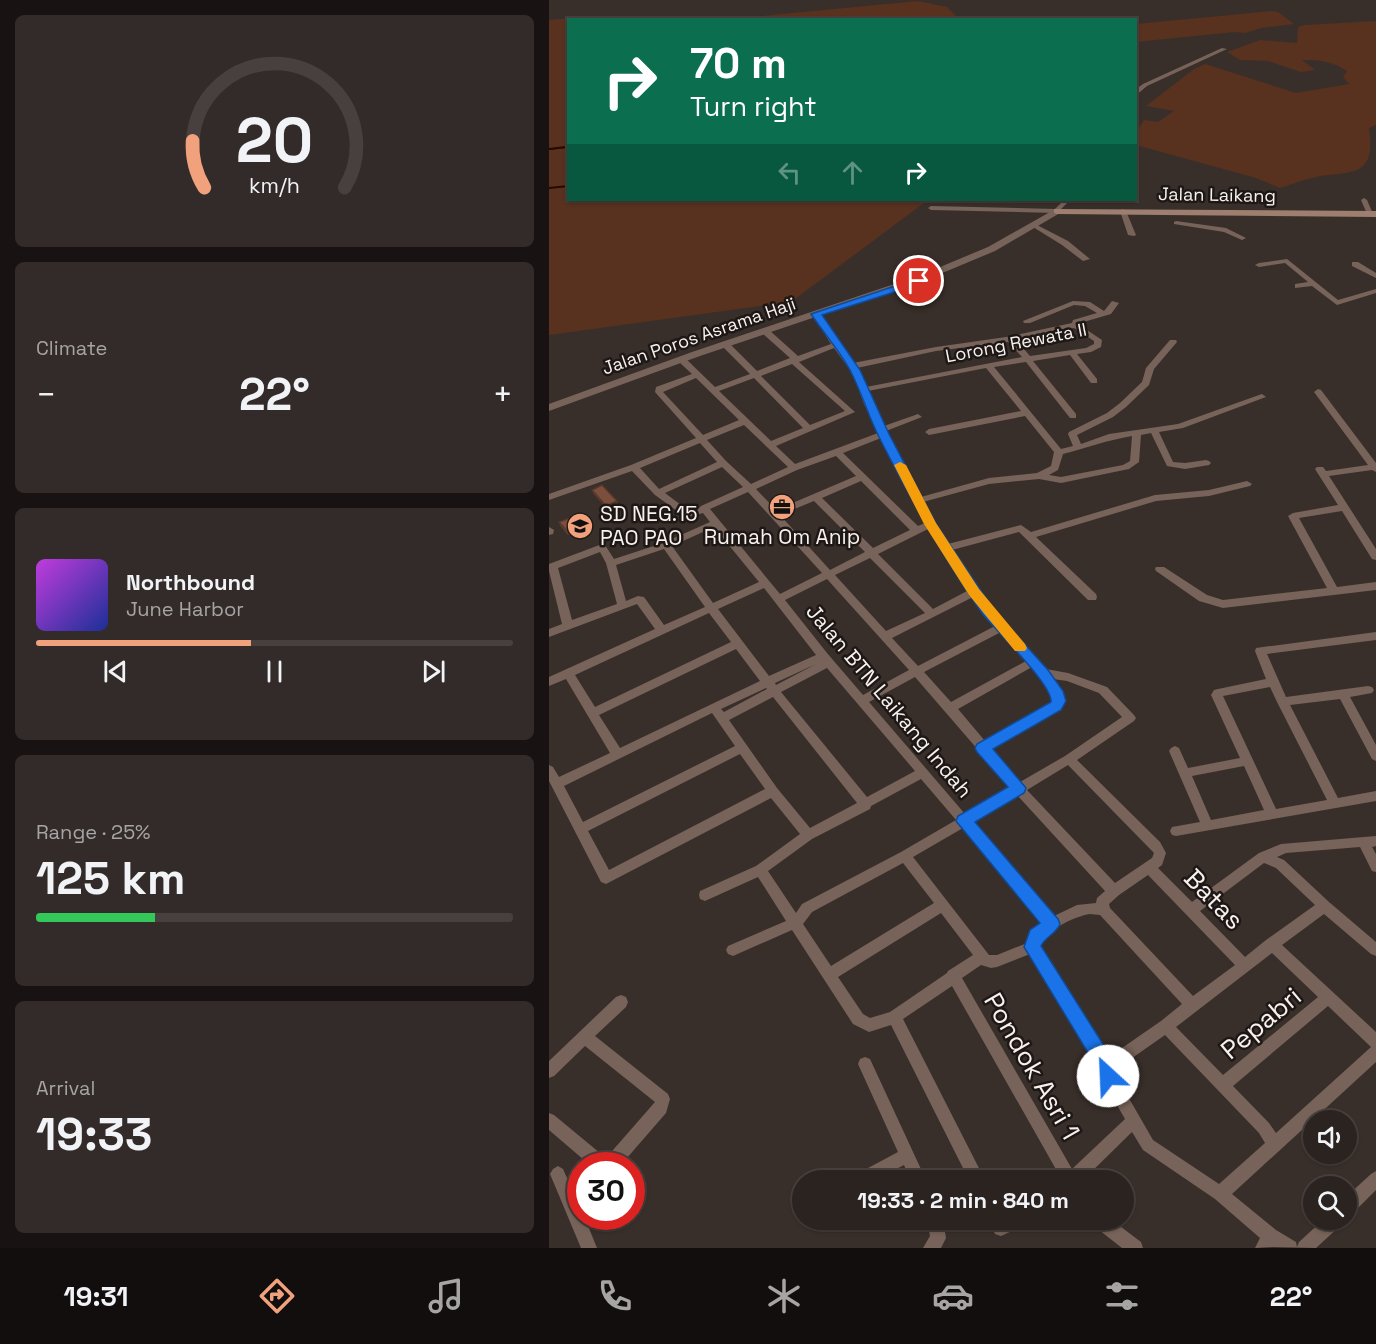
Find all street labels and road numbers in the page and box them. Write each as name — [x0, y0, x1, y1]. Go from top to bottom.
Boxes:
street label: Jalan Laikang — [1158, 182, 1276, 207]
street label: Jalan Poros Asrama Haji — [599, 292, 799, 379]
street label: Lorong Rewata II — [943, 318, 1089, 367]
street label: Jalan BTN Laikang Indah — [800, 598, 978, 803]
street label: Batas — [1177, 861, 1251, 937]
street label: Pepabri — [1214, 979, 1308, 1067]
street label: Pondok Asri 1 — [976, 986, 1088, 1146]

